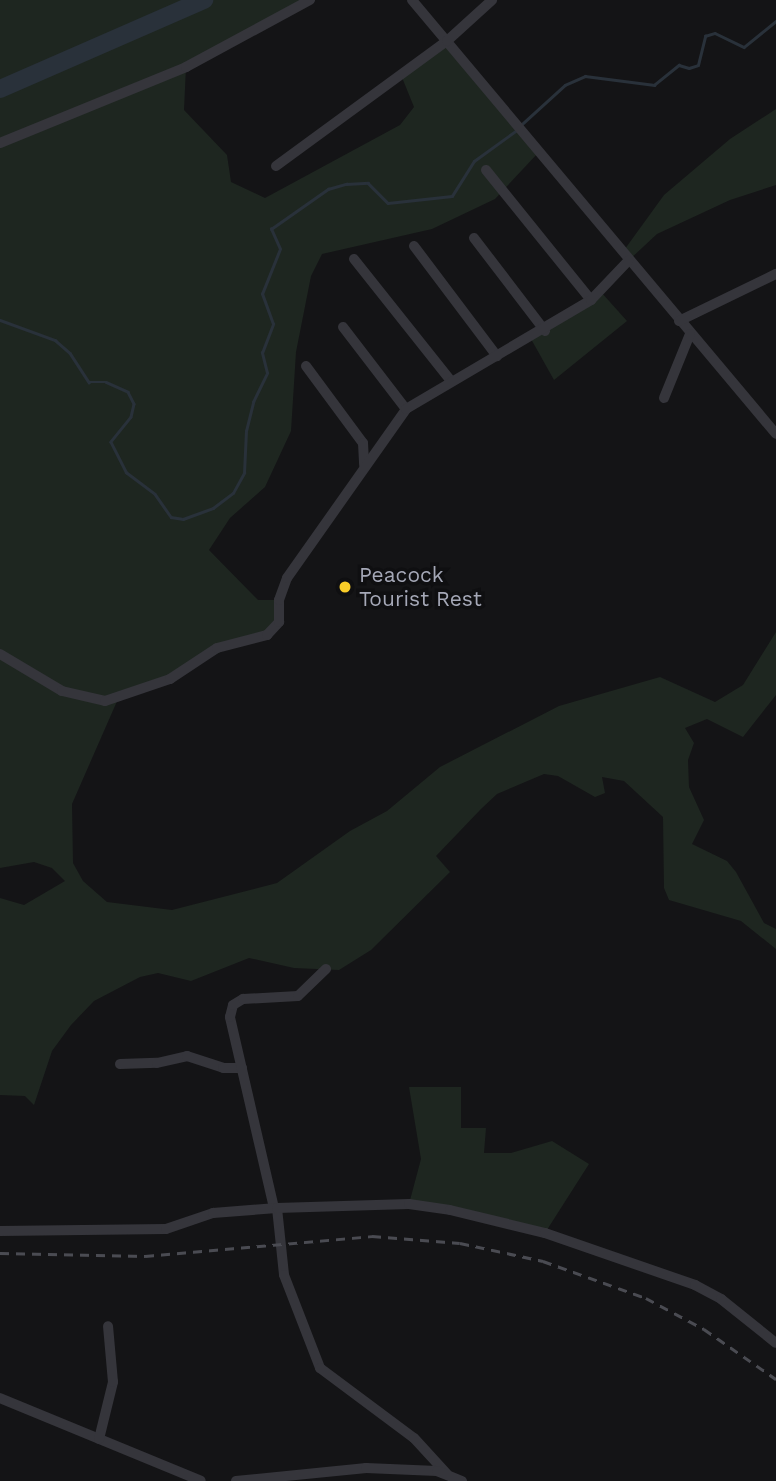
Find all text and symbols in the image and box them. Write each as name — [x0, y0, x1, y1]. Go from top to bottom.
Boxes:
place label: Peacock Tourist Rest — [359, 562, 482, 612]
marker: Peacock Tourist Rest — [337, 579, 353, 595]

